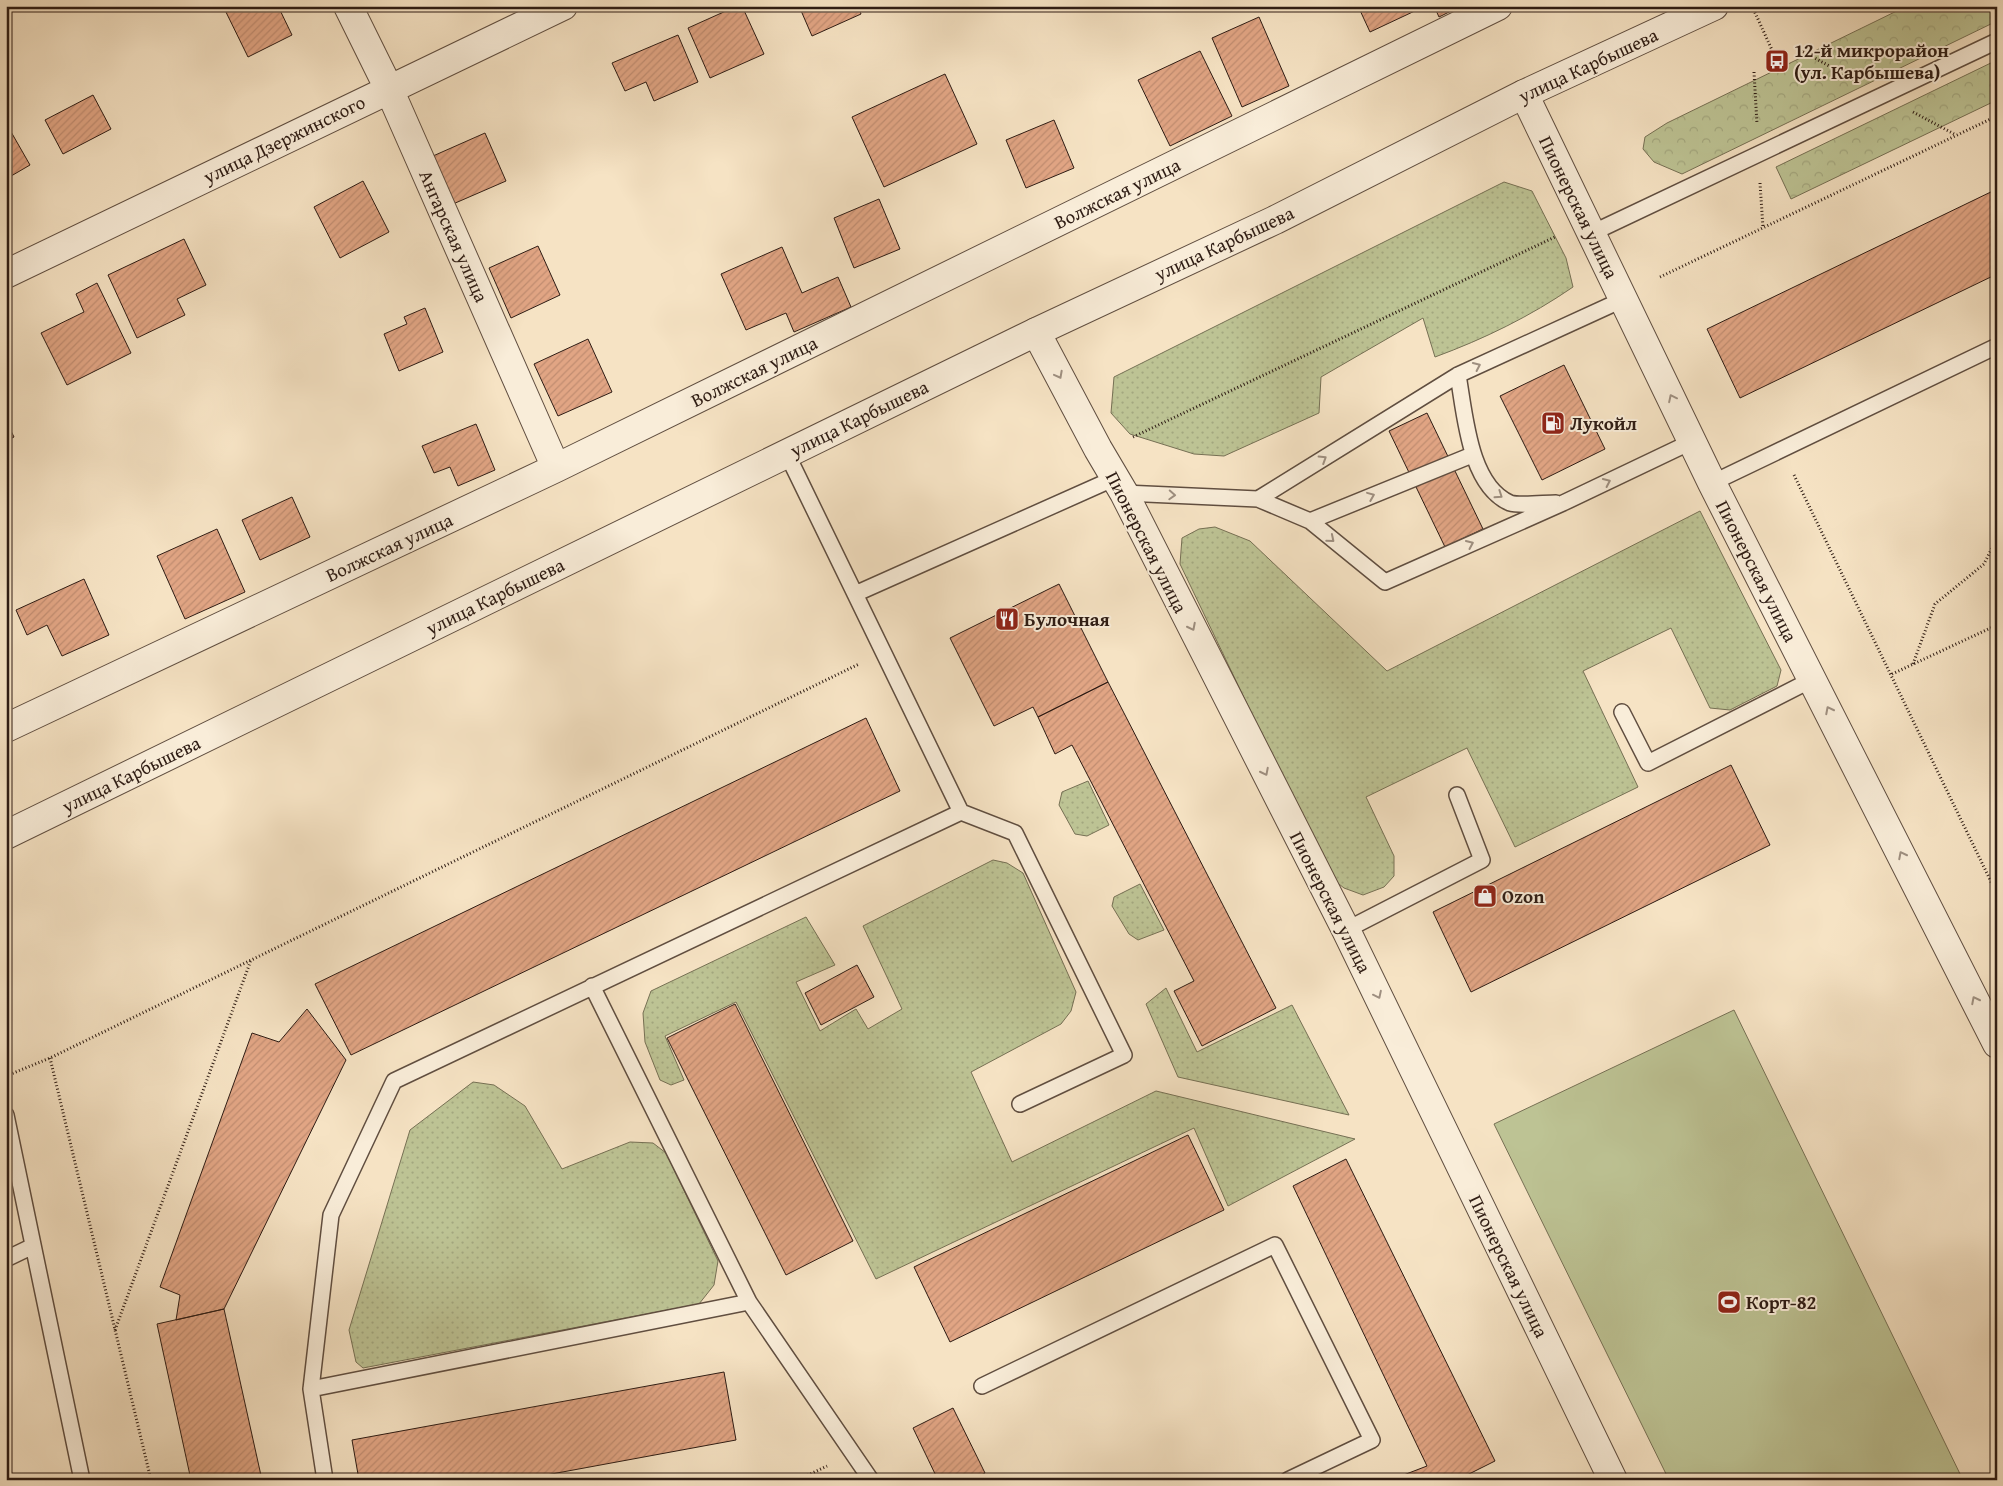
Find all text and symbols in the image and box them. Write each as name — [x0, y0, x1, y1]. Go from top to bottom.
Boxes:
street label: улица Карбышева — [1513, 20, 1662, 110]
place label: 12-й микрорайон (ул. Карбышева) — [1794, 36, 1949, 86]
bus stop icon: 12-й микрорайон (ул. Карбышева) — [1764, 48, 1790, 74]
street label: улица Дзержинского — [197, 88, 370, 191]
street label: Пионерская улица — [1532, 131, 1626, 283]
street label: Волжская улица — [1049, 150, 1185, 236]
street label: Ангарская улица — [412, 165, 496, 307]
street label: улица Карбышева — [1149, 198, 1298, 288]
street label: Волжская улица — [686, 328, 822, 414]
one-way arrow — [1472, 362, 1481, 372]
one-way arrow — [1053, 370, 1063, 379]
street label: улица Карбышева — [784, 372, 933, 464]
one-way arrow — [1668, 394, 1678, 403]
place label: Лукойл — [1570, 409, 1637, 437]
fuel station icon: Лукойл — [1540, 410, 1566, 436]
one-way arrow — [1318, 455, 1327, 465]
street label: Пионерская улица — [1099, 466, 1195, 618]
one-way arrow — [1602, 478, 1611, 489]
one-way arrow — [1493, 489, 1502, 498]
one-way arrow — [1168, 490, 1176, 501]
one-way arrow — [1366, 492, 1375, 503]
street label: Пионерская улица — [1709, 495, 1805, 647]
street label: Волжская улица — [321, 505, 457, 589]
one-way arrow — [1325, 533, 1334, 541]
one-way arrow — [1465, 540, 1474, 551]
street label: улица Карбышева — [420, 550, 569, 642]
place label: Булочная — [1024, 605, 1110, 633]
restaurant icon: Булочная — [994, 606, 1020, 632]
one-way arrow — [1186, 622, 1196, 631]
one-way arrow — [1825, 706, 1835, 715]
street label: улица Карбышева — [56, 728, 205, 820]
one-way arrow — [1259, 767, 1269, 776]
street label: Пионерская улица — [1283, 826, 1379, 978]
one-way arrow — [1898, 851, 1908, 860]
place label: Ozon — [1502, 882, 1545, 910]
shop icon: Ozon — [1472, 883, 1498, 909]
one-way arrow — [1371, 990, 1382, 999]
one-way arrow — [1971, 997, 1981, 1006]
street label: Пионерская улица — [1462, 1190, 1556, 1342]
place label: Корт-82 — [1746, 1288, 1816, 1316]
sports icon: Корт-82 — [1716, 1289, 1742, 1315]

